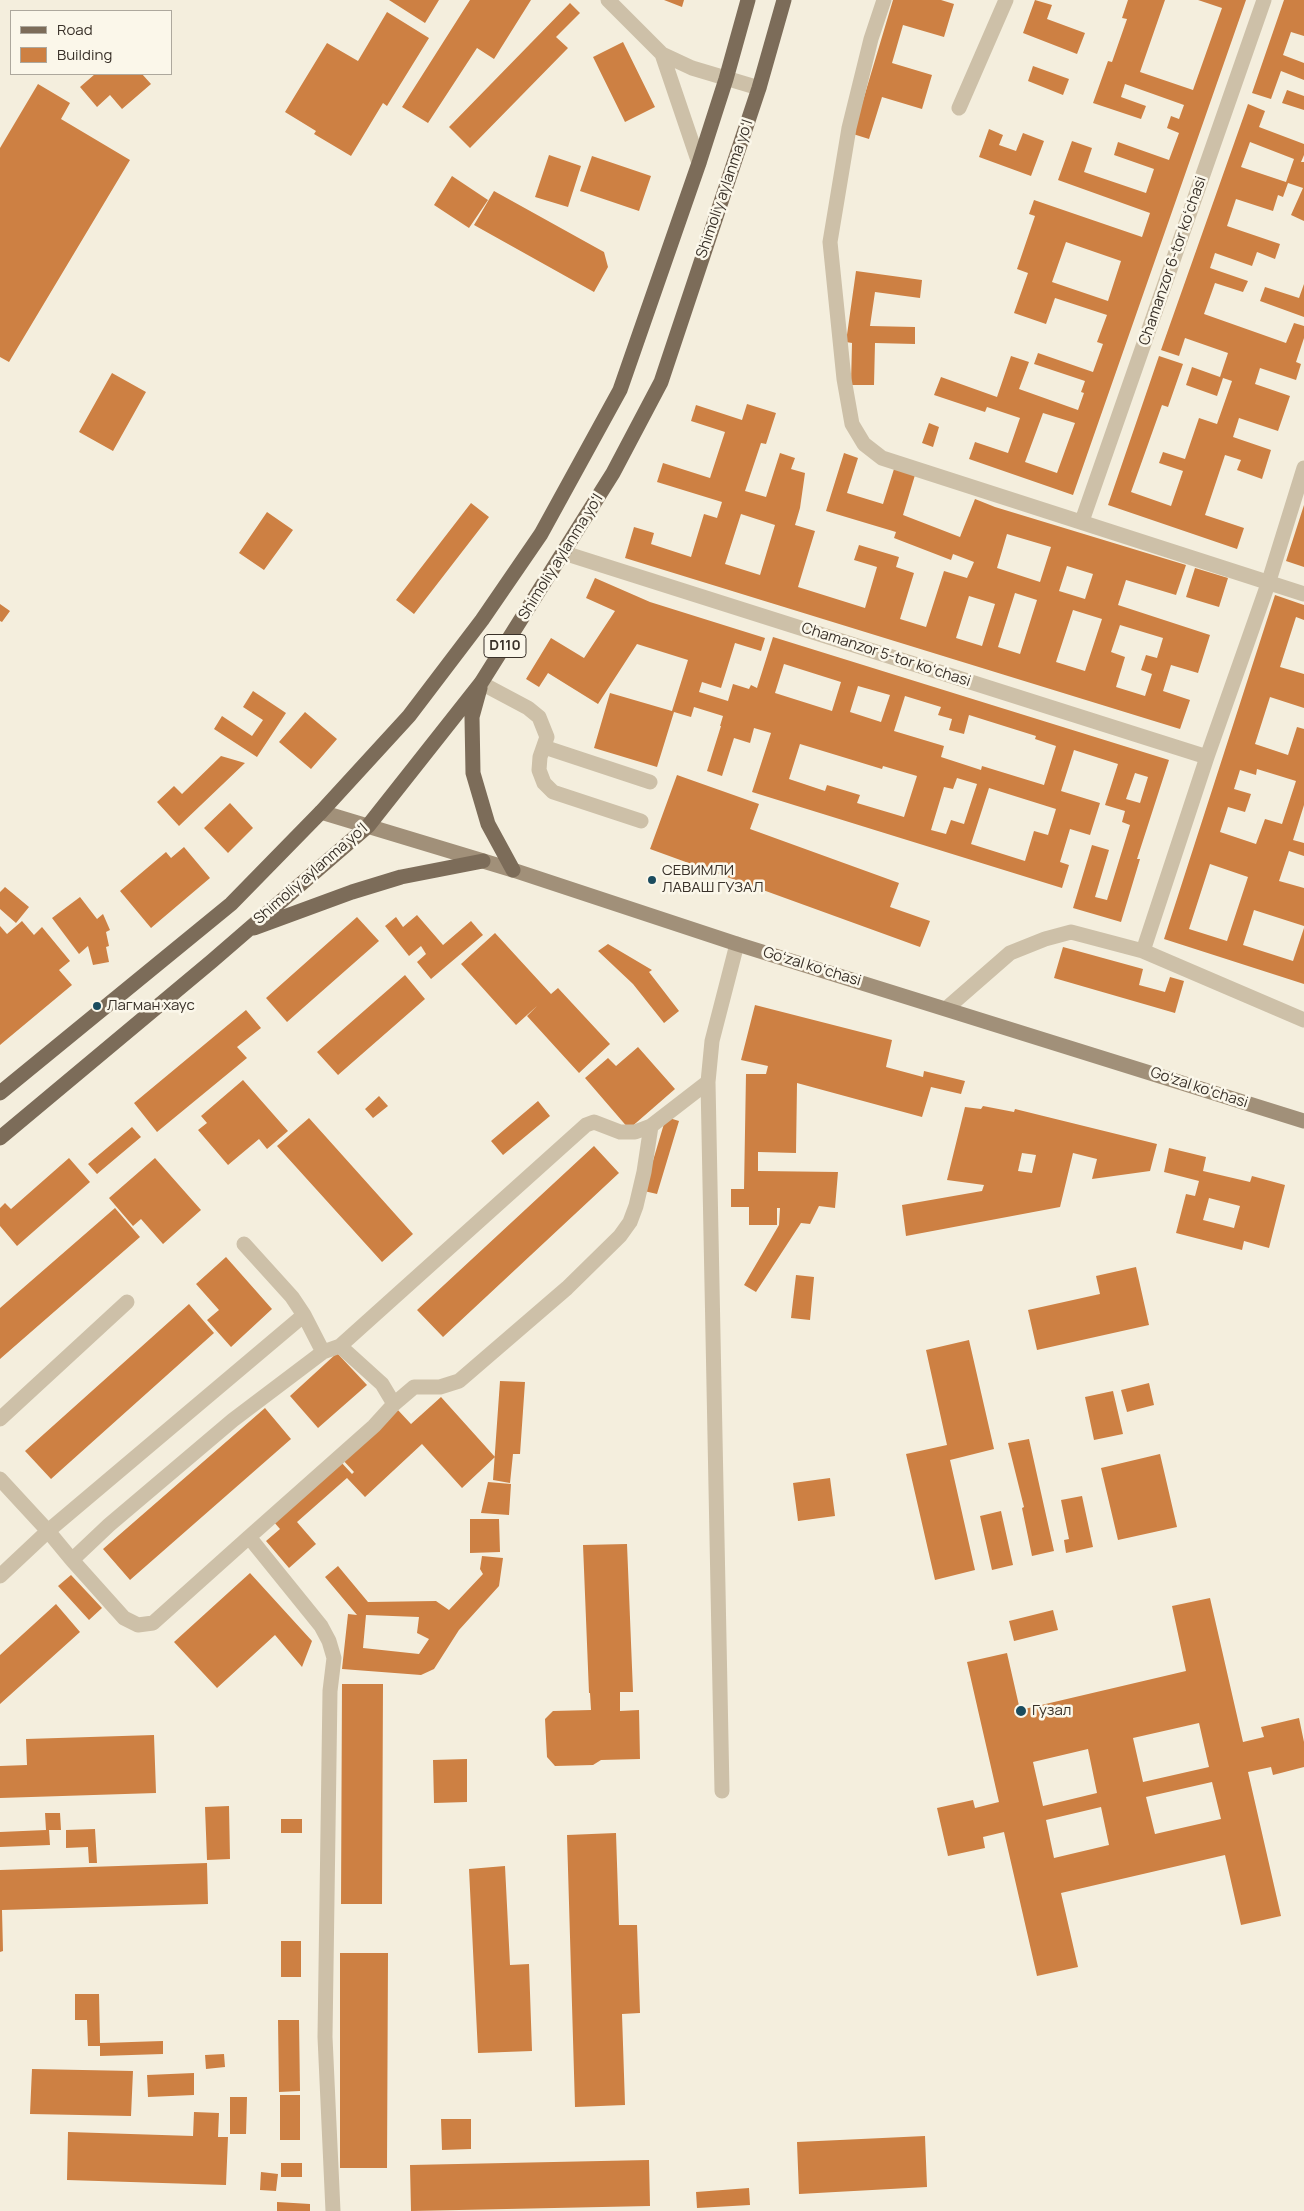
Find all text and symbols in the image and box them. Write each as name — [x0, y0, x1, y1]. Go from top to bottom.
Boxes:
legend — [10, 10, 172, 75]
text: Road — [57, 19, 93, 40]
text: Building — [57, 44, 112, 65]
street label: Shimoliy aylanma yoʻl — [693, 118, 757, 260]
street label: Chamanzor 6-tor koʻchasi — [1136, 174, 1210, 348]
street label: Shimoliy aylanma yoʻl — [515, 491, 607, 623]
street label: Chamanzor 5-tor koʻchasi — [799, 619, 973, 691]
road number: D110 — [484, 634, 526, 658]
street label: Shimoliy aylanma yoʻl — [250, 820, 372, 928]
place label: СЕВИМЛИ ЛАВАШ ГУЗАЛ — [662, 862, 763, 897]
marker: СЕВИМЛИ ЛАВАШ ГУЗАЛ — [646, 874, 658, 886]
street label: Goʻzal koʻchasi — [761, 944, 863, 990]
place label: Лагман хаус — [107, 997, 195, 1015]
marker: Лагман хаус — [91, 1000, 103, 1012]
street label: Goʻzal koʻchasi — [1148, 1064, 1250, 1112]
place label: Гузал — [1032, 1702, 1071, 1720]
marker: Гузал — [1014, 1704, 1028, 1718]

